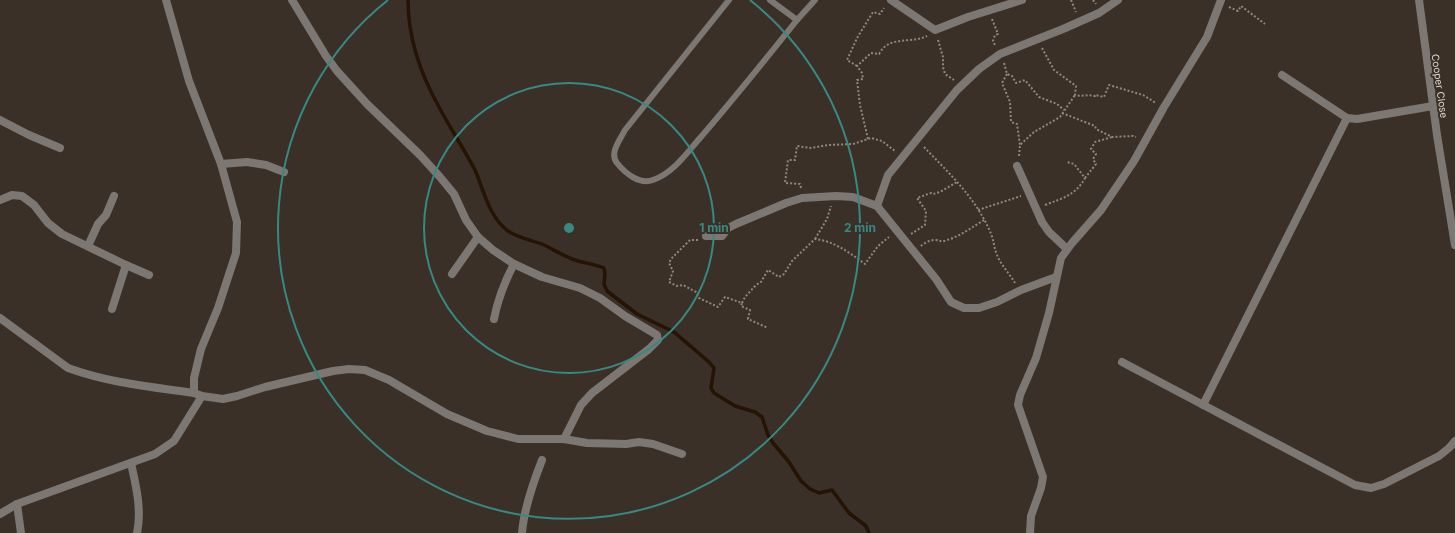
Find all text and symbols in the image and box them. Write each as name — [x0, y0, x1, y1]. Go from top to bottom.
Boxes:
street label: Cooper Close — [1430, 53, 1450, 119]
text: 1 min — [699, 220, 729, 235]
text: 2 min — [844, 220, 876, 235]
centre of rings — [562, 221, 576, 235]

